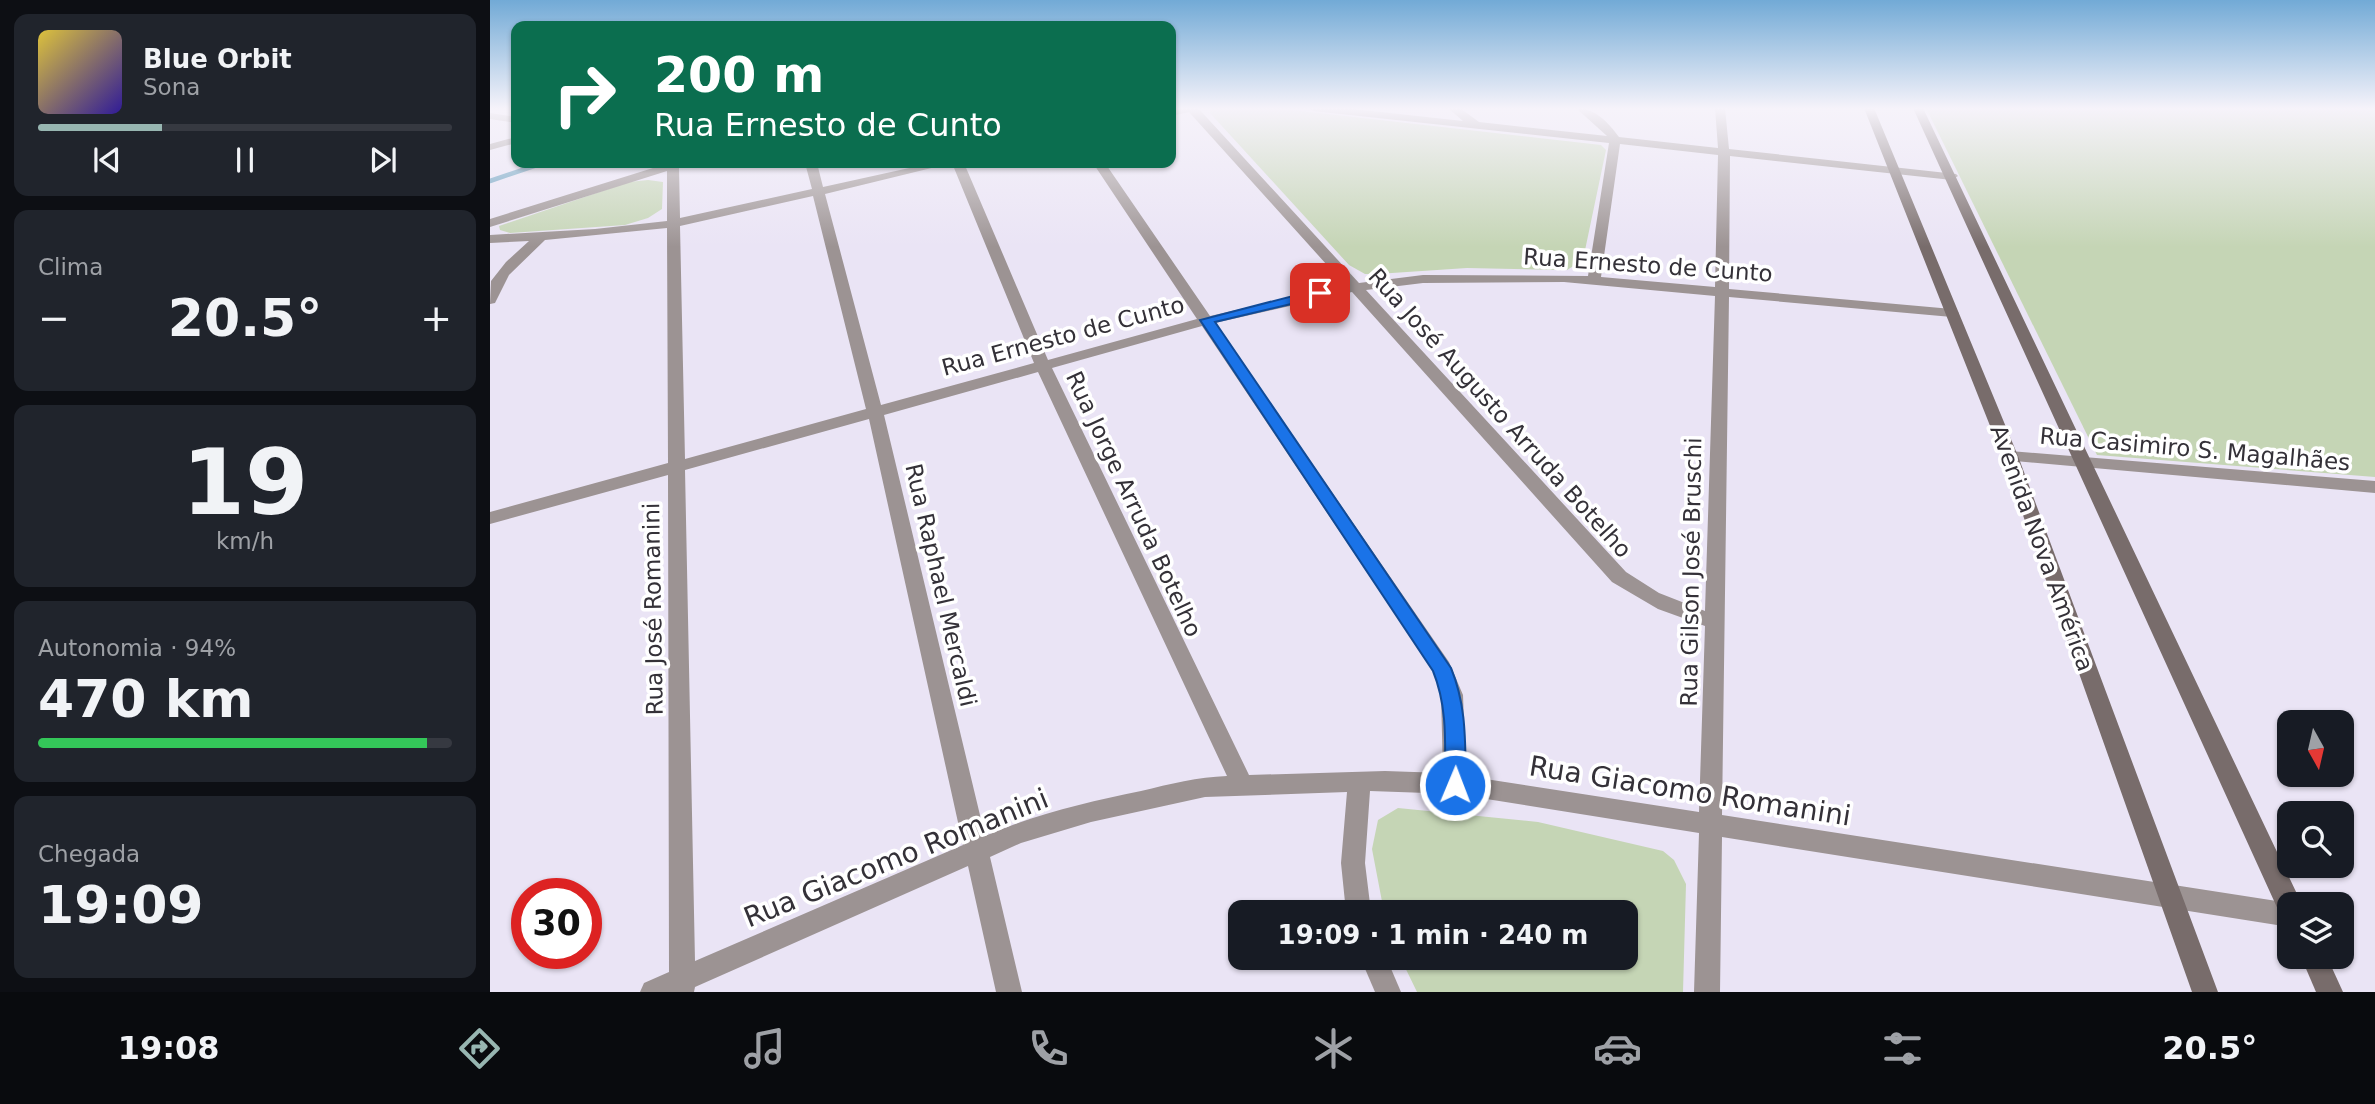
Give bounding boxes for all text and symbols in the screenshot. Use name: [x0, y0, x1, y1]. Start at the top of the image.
text: Blue Orbit: [143, 44, 292, 74]
text: 200 m: [654, 47, 824, 104]
icon: right: [539, 49, 630, 140]
text: Sona: [143, 74, 200, 100]
text: Rua Ernesto de Cunto: [654, 106, 1002, 144]
icon: previous: [88, 141, 126, 179]
icon: pause: [226, 141, 264, 179]
icon: next: [364, 141, 402, 179]
street label: Rua Ernesto de Cunto: [1522, 243, 1774, 287]
text: Clima: [38, 254, 103, 280]
pin: [1290, 263, 1350, 323]
street label: Rua José Augusto Arruda Botelho: [1363, 263, 1637, 563]
icon: arrive: [1301, 274, 1339, 312]
text: 20.5°: [168, 288, 322, 348]
street label: Rua Ernesto de Cunto: [939, 291, 1187, 381]
text: −: [38, 296, 70, 340]
text: +: [420, 296, 452, 340]
street label: Rua Jorge Arruda Botelho: [1061, 367, 1207, 641]
street label: Avenida Nova América: [1985, 421, 2099, 675]
street label: Rua Casimiro S. Magalhães: [2039, 422, 2351, 476]
text: 19: [182, 430, 308, 535]
street label: Rua Gilson José Bruschi: [1676, 437, 1706, 707]
street label: Rua Raphael Mercaldi: [900, 461, 982, 709]
street label: Rua José Romanini: [638, 502, 668, 716]
text: km/h: [216, 528, 274, 554]
text: Autonomia · 94%: [38, 635, 236, 661]
text: 470 km: [38, 669, 253, 729]
north arrow: [2277, 710, 2354, 788]
map controls: [2277, 710, 2354, 969]
position arrow: [1418, 748, 1492, 822]
street label: Rua Giacomo Romanini: [1527, 749, 1853, 833]
street label: Rua Giacomo Romanini: [739, 782, 1053, 934]
button: search: [2277, 801, 2354, 878]
text: Chegada: [38, 841, 140, 867]
text: 19:09: [38, 875, 204, 935]
speed limit sign: 30: [511, 878, 602, 969]
button: layers: [2277, 892, 2354, 969]
text: 19:09 · 1 min · 240 m: [1278, 920, 1588, 950]
icon: directions: [455, 1024, 504, 1073]
icon: music: [740, 1024, 789, 1073]
icon: phone: [1024, 1024, 1073, 1073]
icon: climate: [1309, 1024, 1358, 1073]
icon: car: [1593, 1024, 1642, 1073]
icon: filters: [1878, 1024, 1927, 1073]
text: 19:08: [118, 1029, 220, 1067]
text: 20.5°: [2162, 1029, 2257, 1067]

